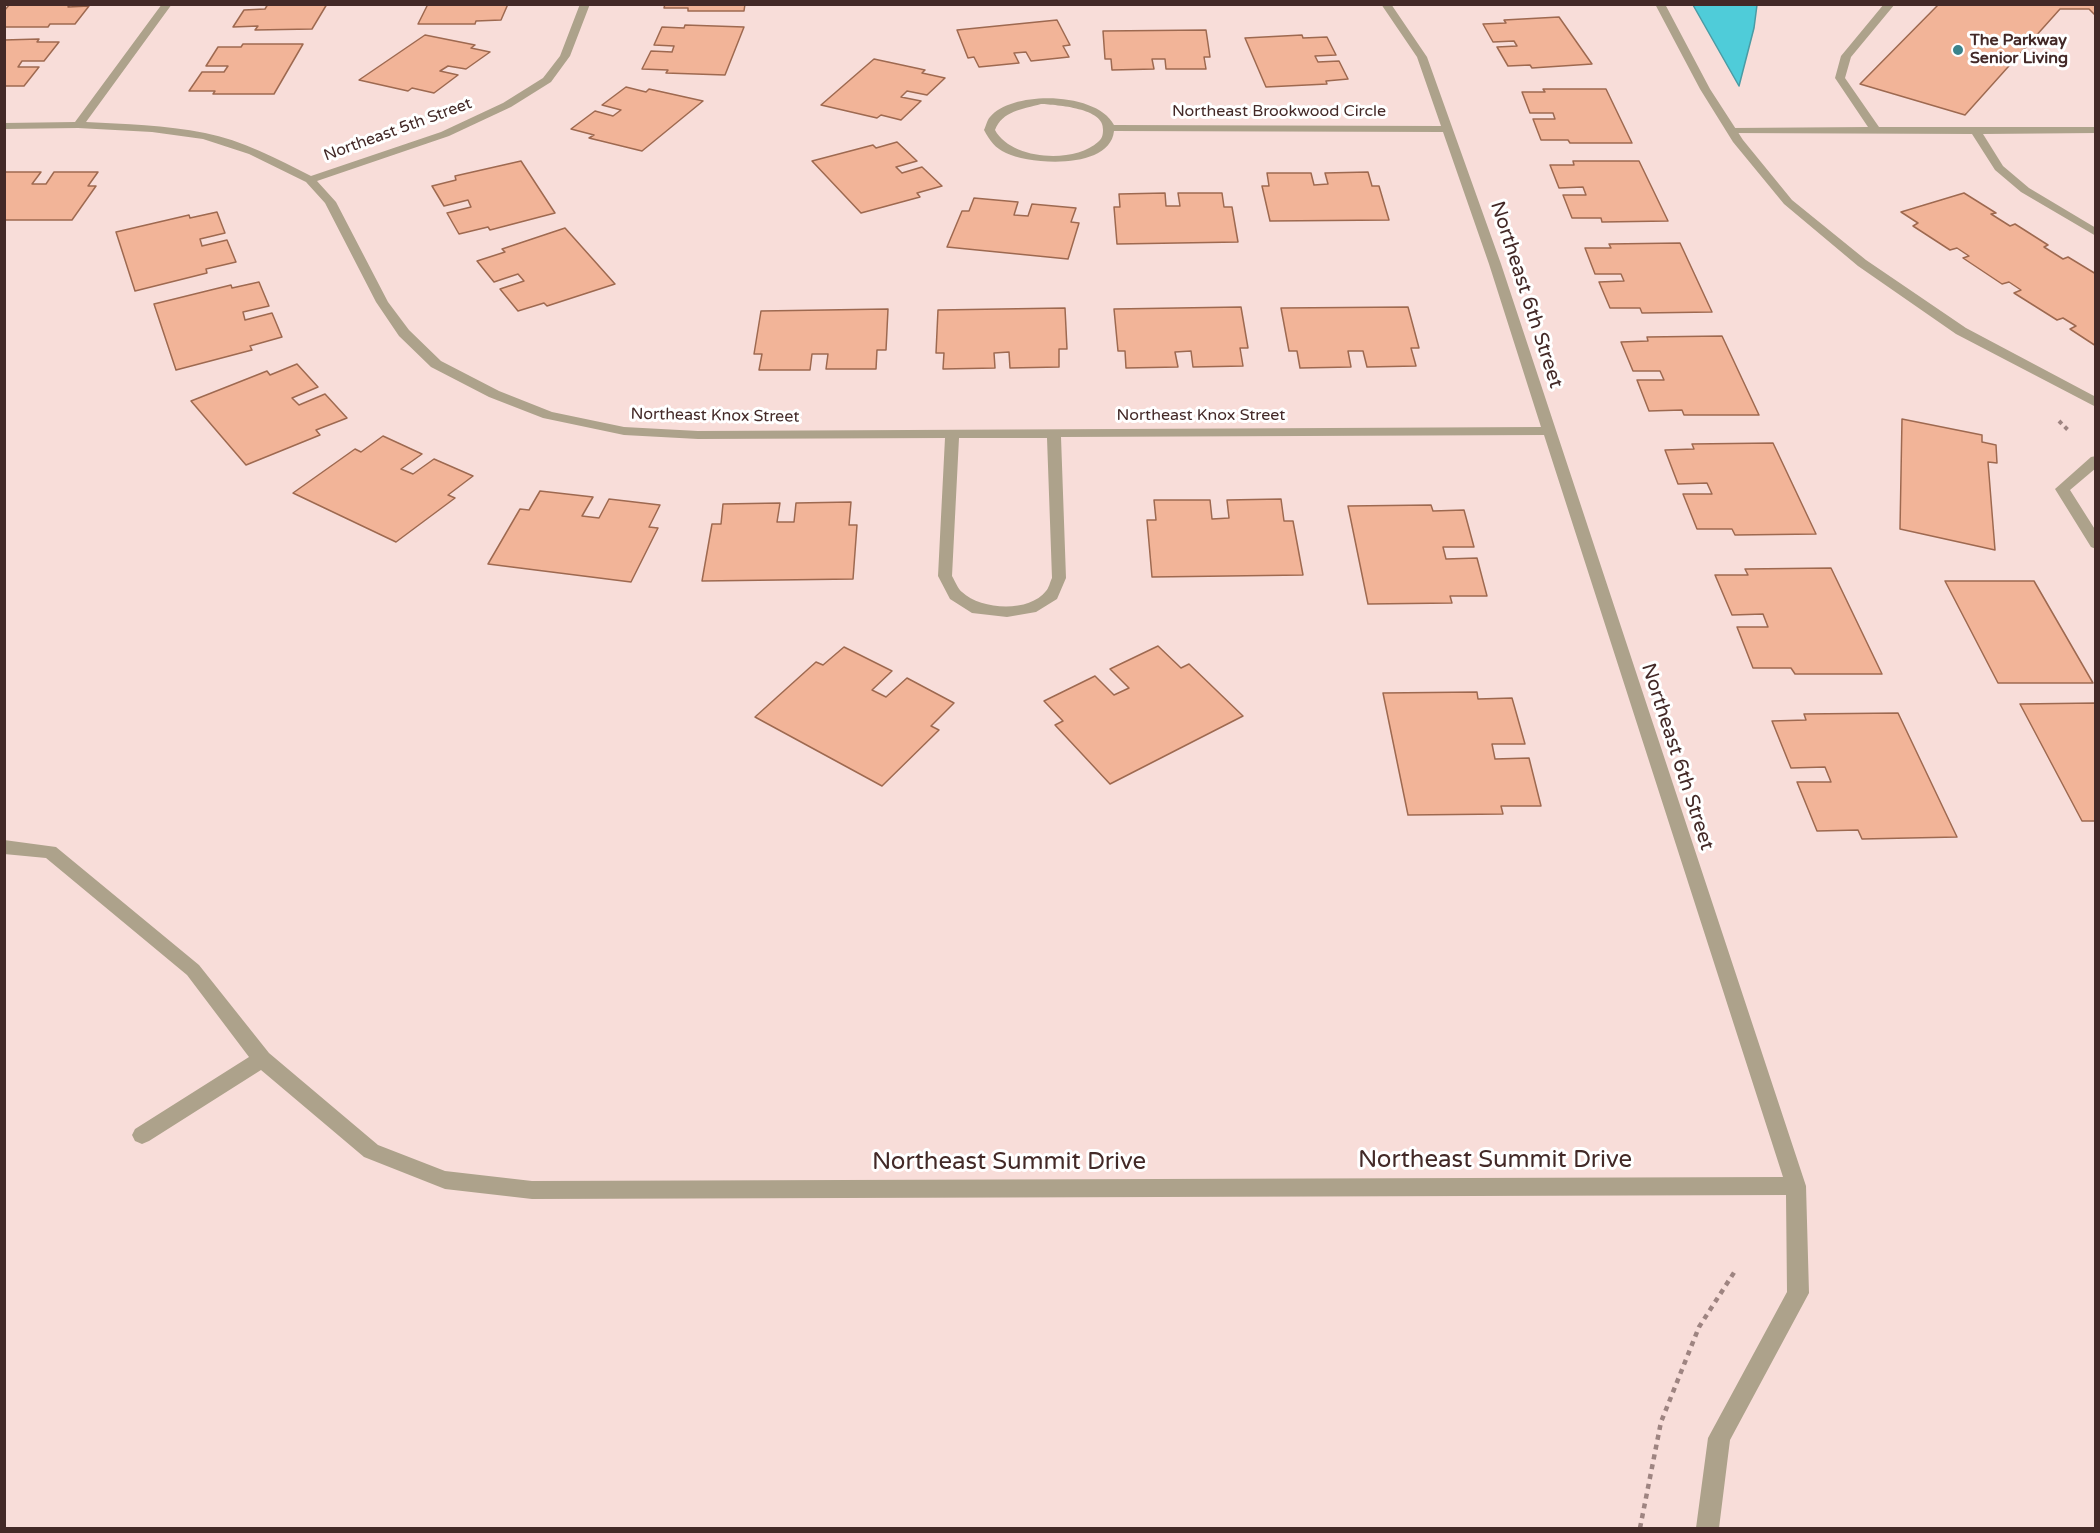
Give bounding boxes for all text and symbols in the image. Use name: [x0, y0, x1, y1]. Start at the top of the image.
place label: The Parkway Senior Living: [1970, 31, 2068, 69]
marker: The Parkway Senior Living: [1951, 43, 1965, 57]
street label: Northeast 5th Street: [321, 94, 475, 166]
street label: Northeast Brookwood Circle: [1172, 102, 1386, 122]
street label: Northeast 6th Street: [1484, 199, 1568, 391]
street label: Northeast Knox Street: [630, 405, 800, 427]
street label: Northeast Knox Street: [1117, 406, 1285, 426]
street label: Northeast 6th Street: [1635, 661, 1719, 853]
street label: Northeast Summit Drive: [1358, 1147, 1632, 1175]
street label: Northeast Summit Drive: [872, 1149, 1146, 1177]

